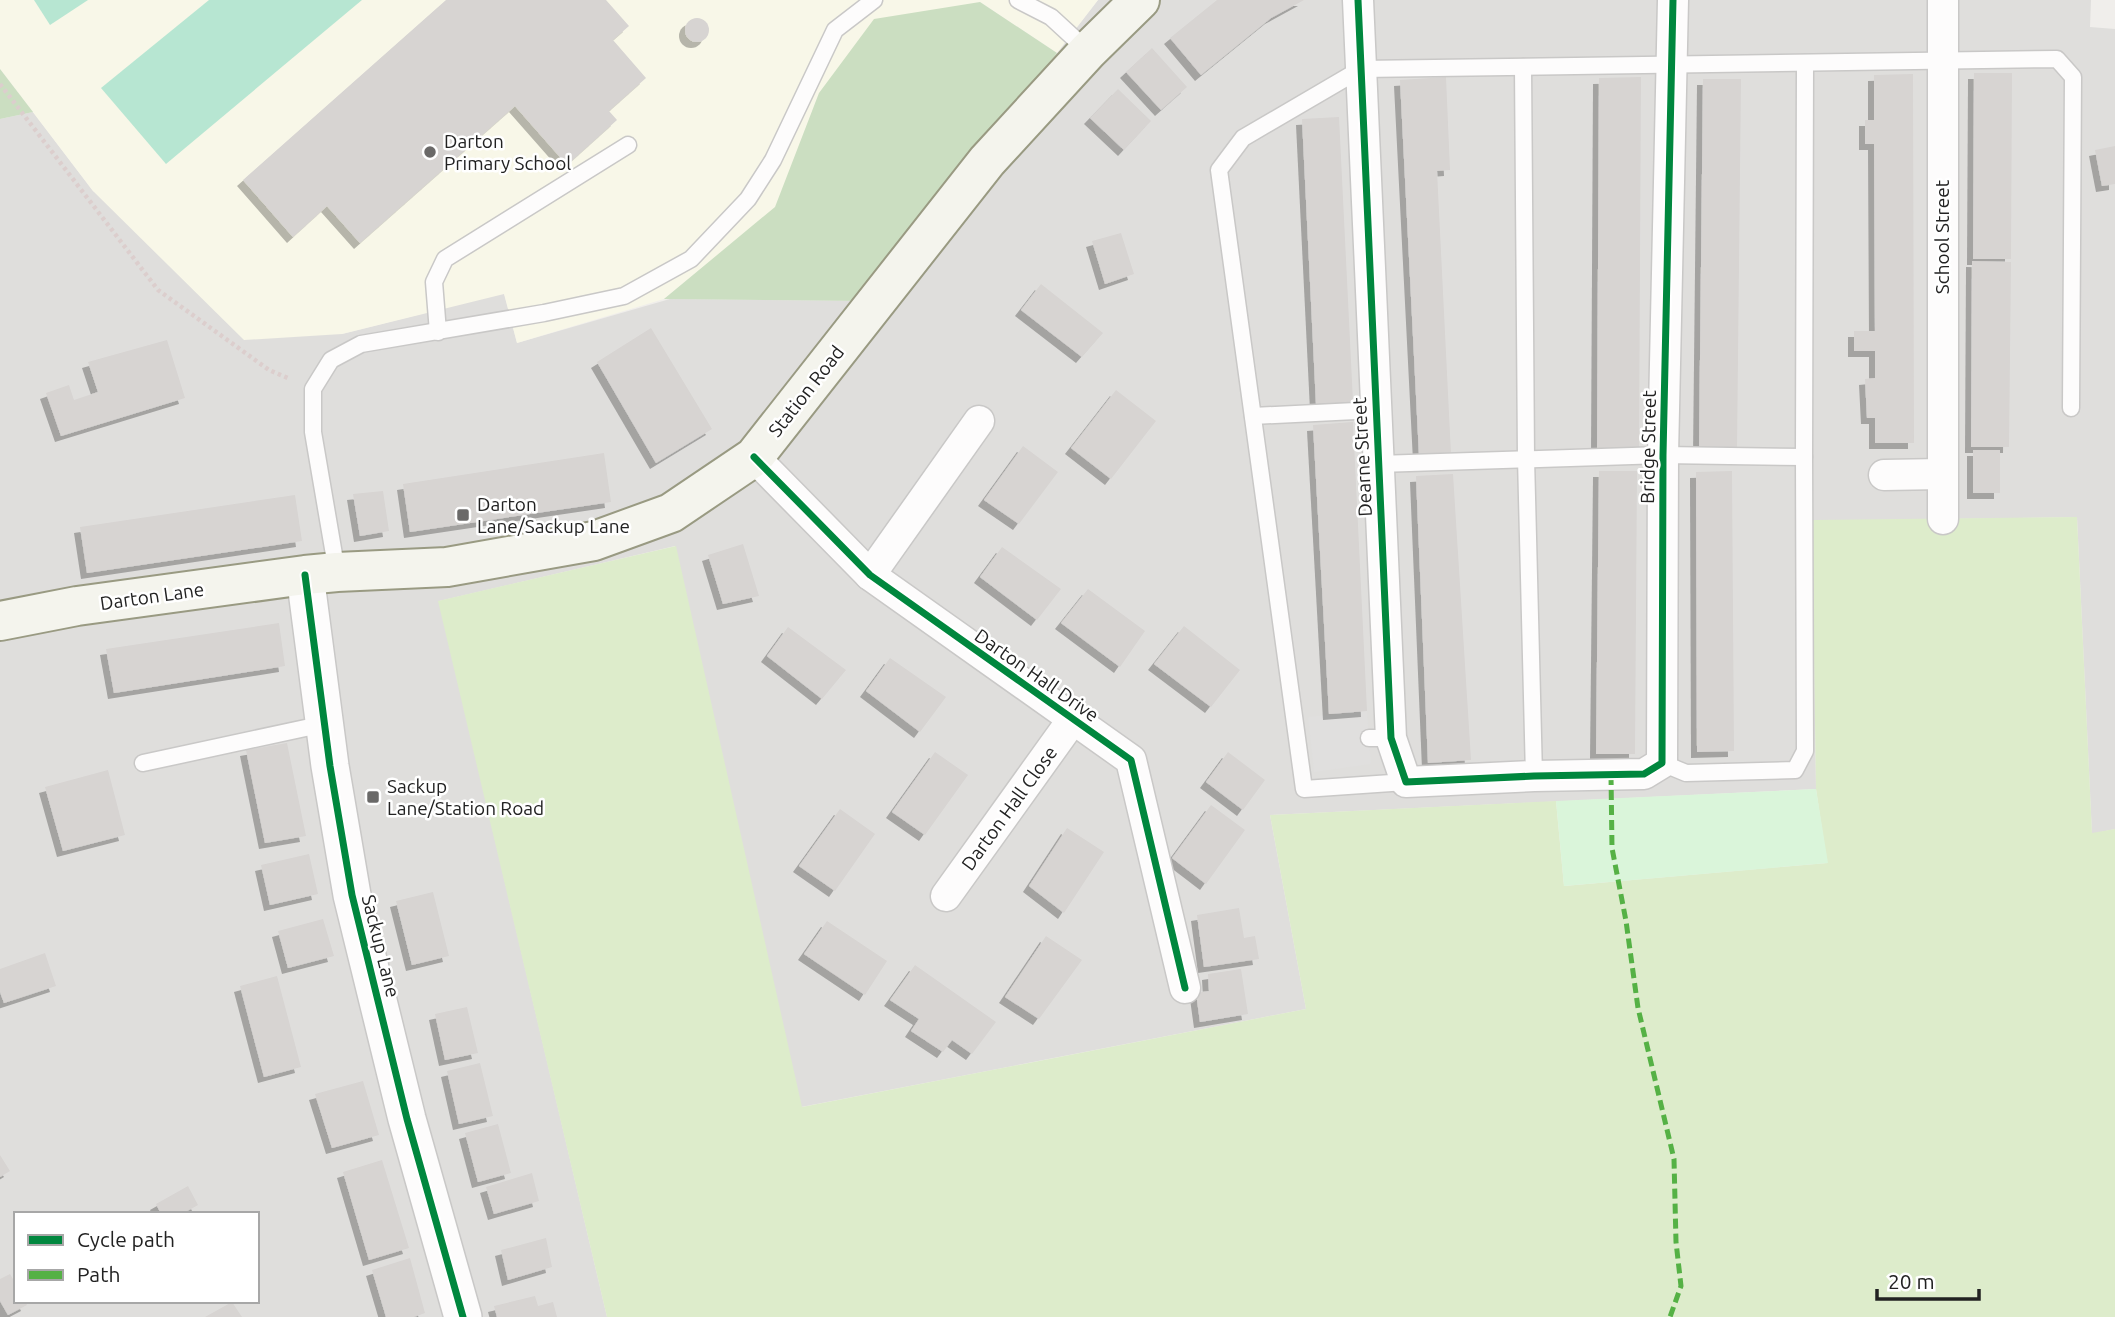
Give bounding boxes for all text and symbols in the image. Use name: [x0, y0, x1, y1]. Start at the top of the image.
place label: Darton Primary School: [444, 130, 571, 174]
marker: Darton Primary School: [422, 144, 438, 160]
street label: School Street: [1931, 179, 1953, 294]
street label: Station Road: [764, 341, 848, 441]
street label: Bridge Street: [1636, 389, 1660, 504]
street label: Dearne Street: [1348, 396, 1376, 517]
place label: Darton Lane/Sackup Lane: [477, 493, 630, 537]
marker: Darton Lane/Sackup Lane: [455, 507, 471, 523]
street label: Darton Lane: [99, 578, 205, 614]
street label: Darton Hall Drive: [971, 624, 1103, 726]
street label: Darton Hall Close: [957, 742, 1061, 874]
place label: Sackup Lane/Station Road: [387, 775, 544, 819]
marker: Sackup Lane/Station Road: [365, 789, 381, 805]
street label: Sackup Lane: [358, 892, 404, 1000]
legend: [14, 1212, 259, 1303]
text: Cycle path: [77, 1227, 175, 1251]
scale bar: [1877, 1258, 1979, 1302]
text: Path: [77, 1262, 120, 1286]
text: 20 m: [1888, 1269, 1935, 1293]

